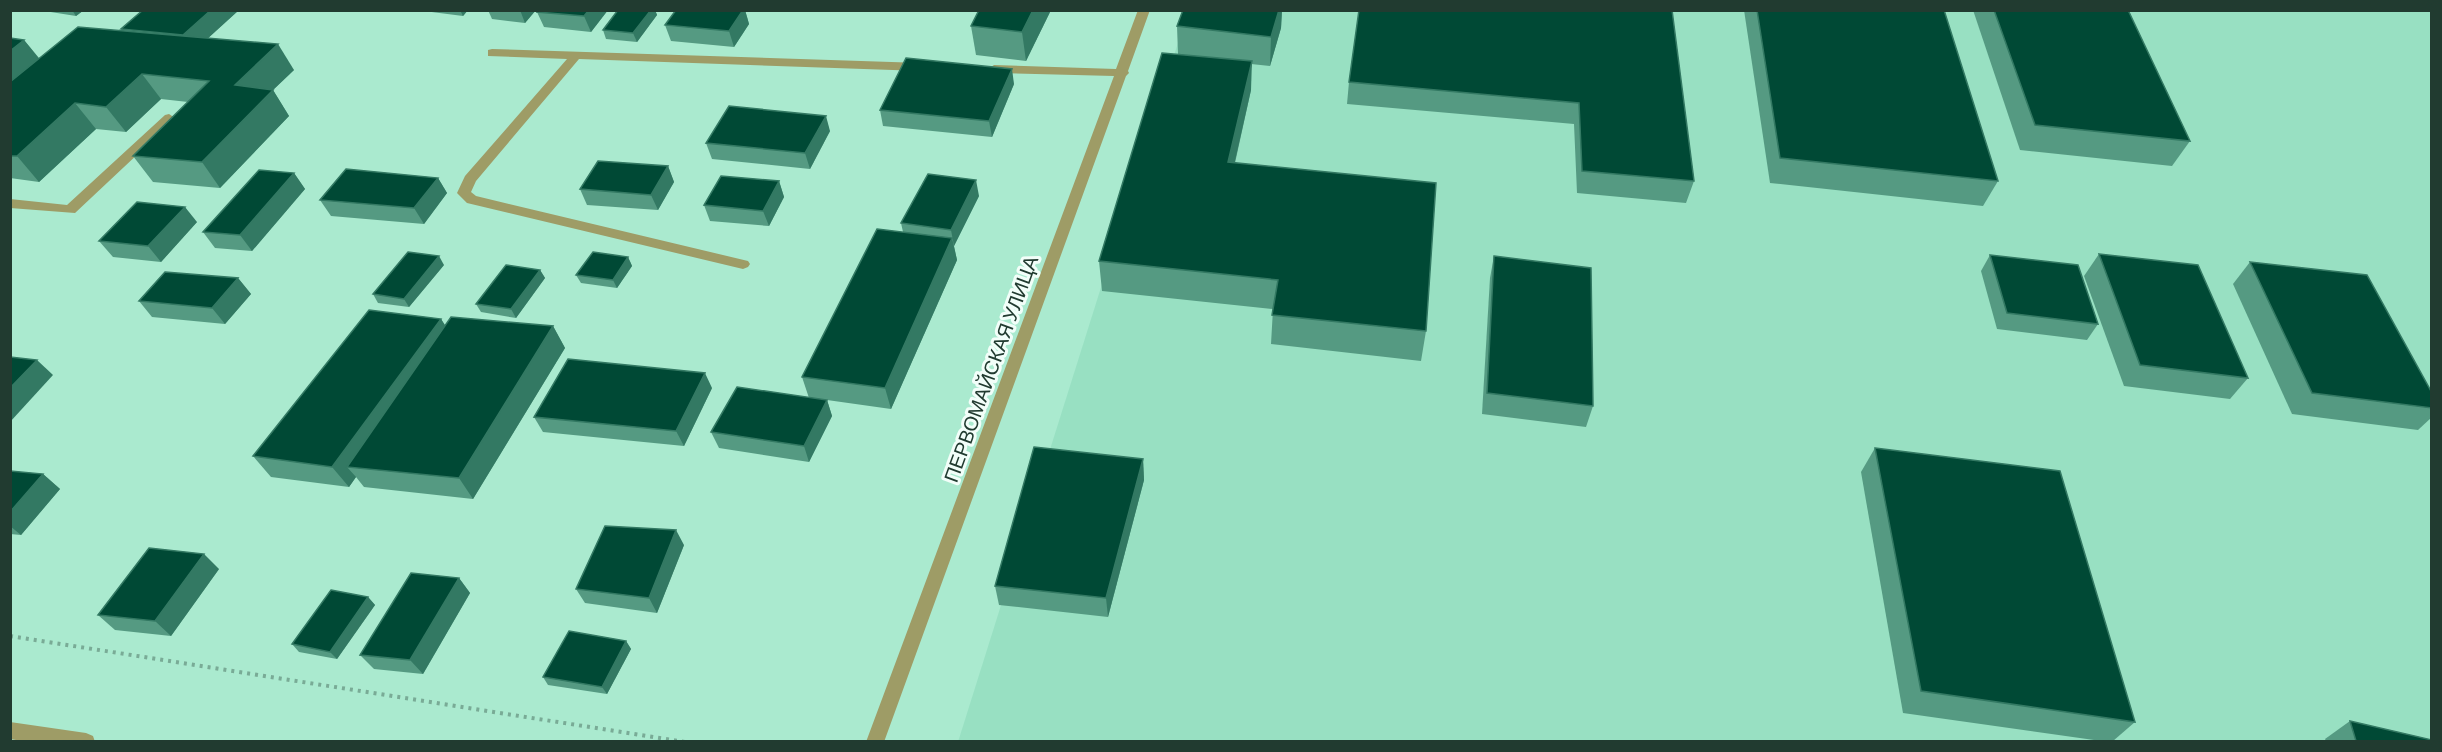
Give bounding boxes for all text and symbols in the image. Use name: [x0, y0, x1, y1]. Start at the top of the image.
street label: ПЕРВОМАЙСКАЯ УЛИЦА: [938, 252, 1042, 485]

